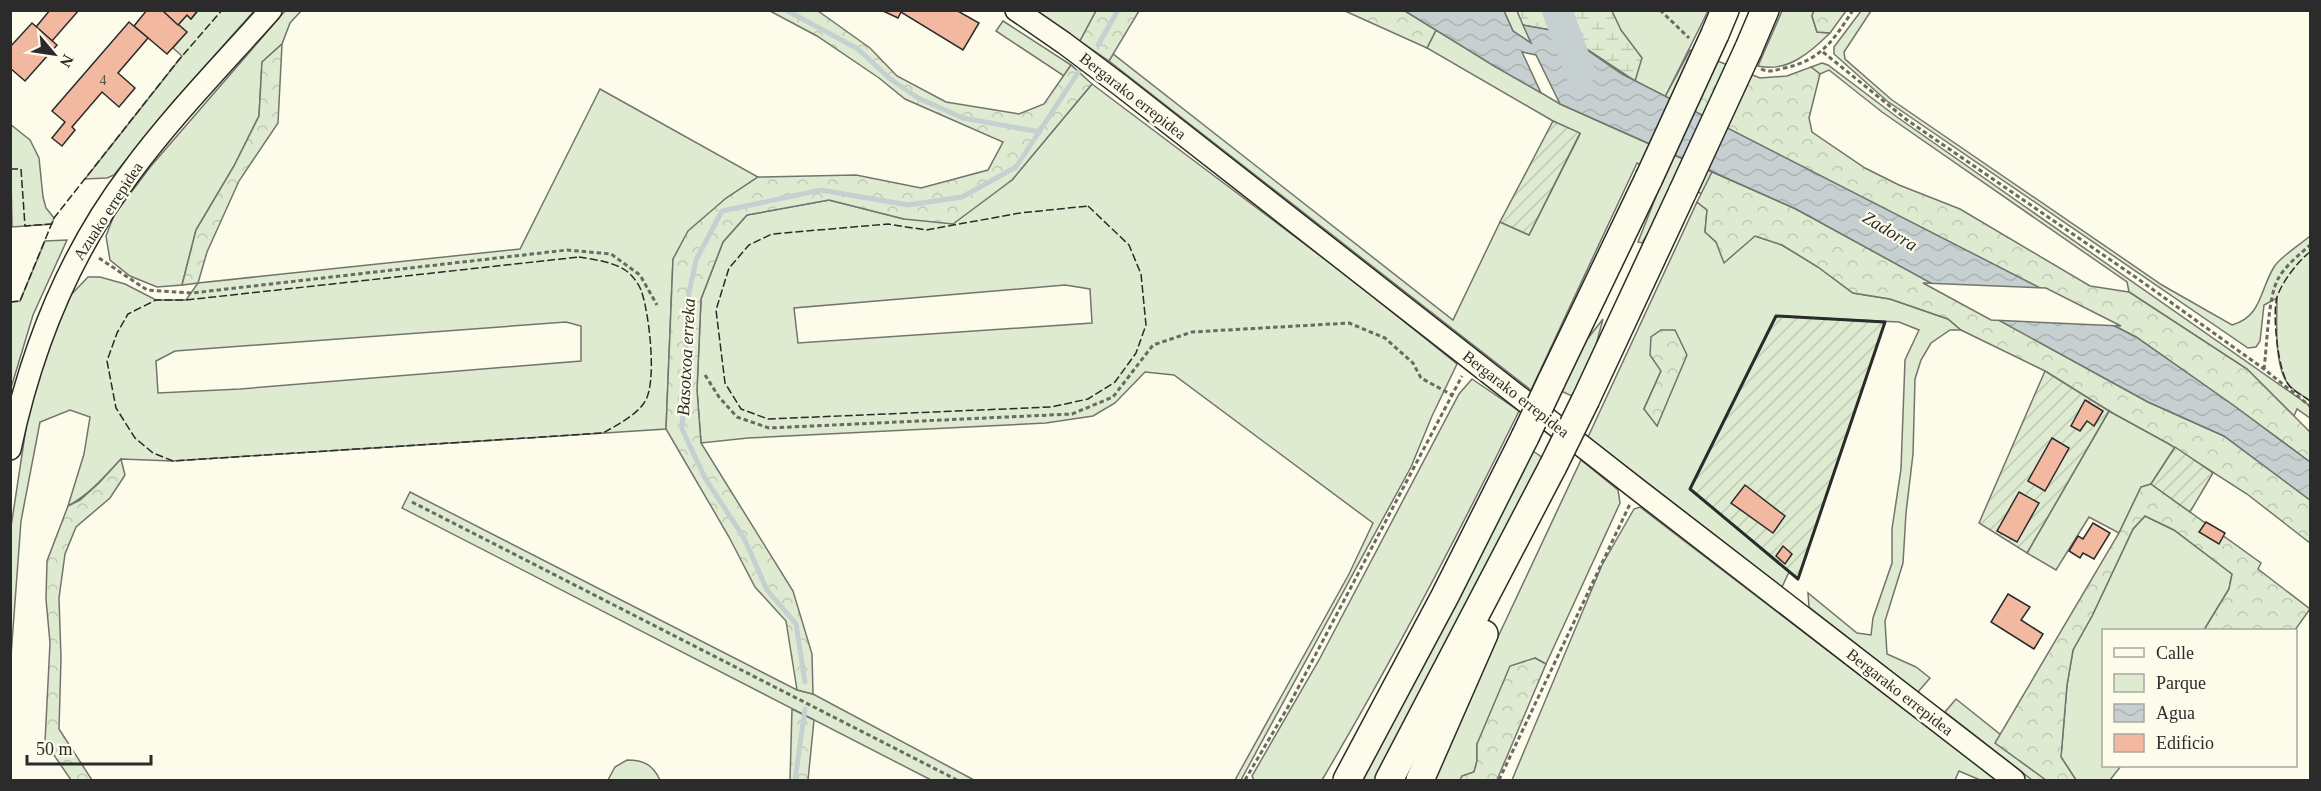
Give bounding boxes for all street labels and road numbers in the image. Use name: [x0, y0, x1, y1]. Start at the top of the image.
street label: Bergarako errepidea: [1076, 49, 1189, 143]
street label: Azuako errepidea: [70, 159, 147, 264]
street label: Bergarako errepidea: [1459, 347, 1572, 441]
street label: Bergarako errepidea: [1843, 645, 1956, 739]

